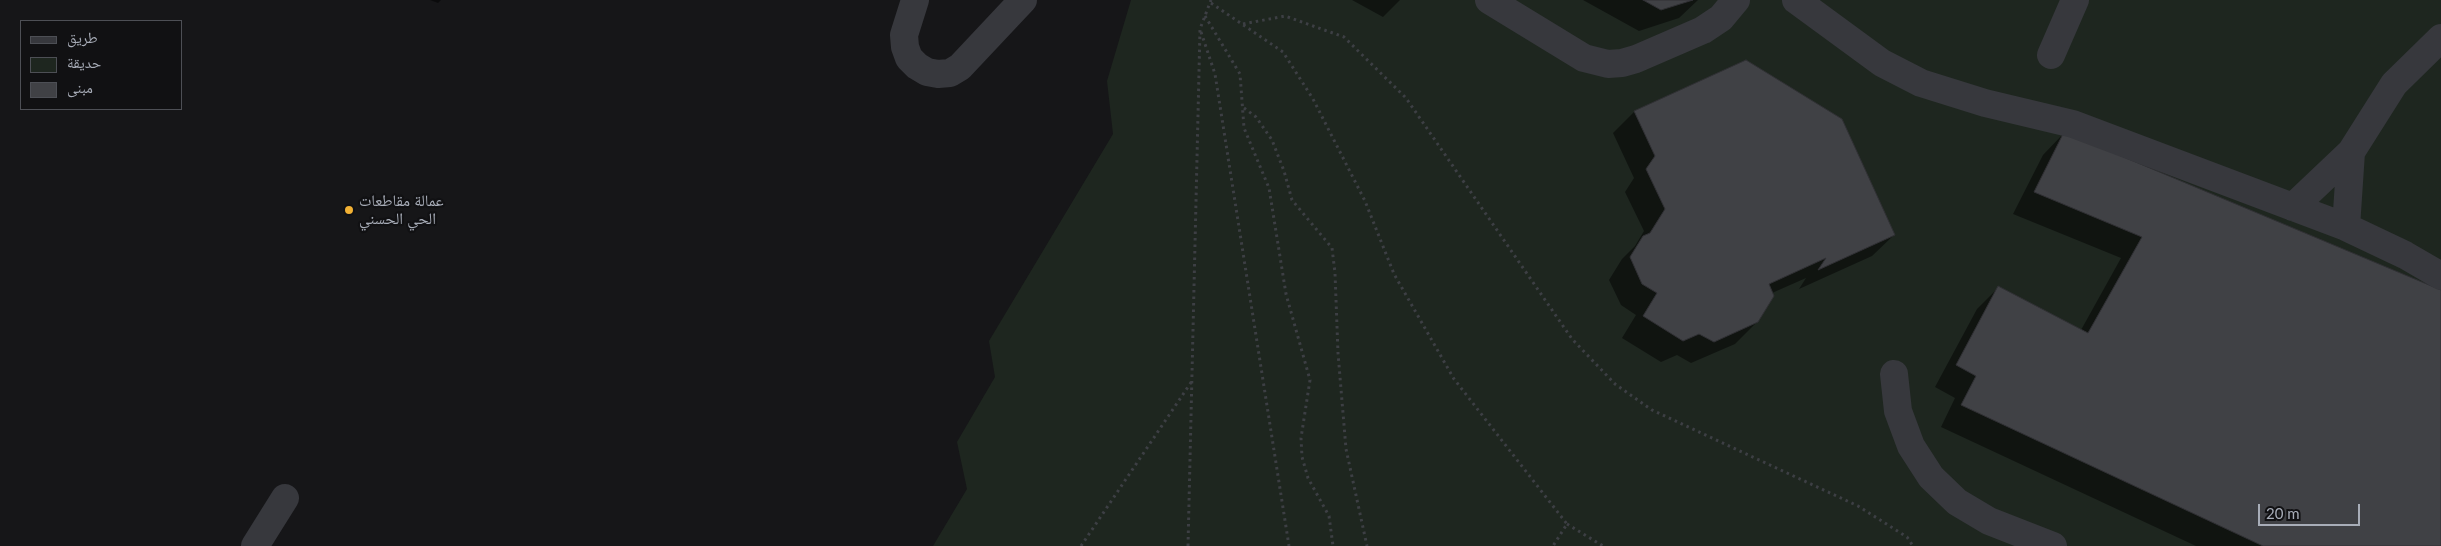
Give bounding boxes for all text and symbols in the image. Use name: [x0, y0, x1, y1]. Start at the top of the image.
legend: [20, 20, 182, 110]
text: طريق: [67, 28, 98, 46]
text: حديقة: [67, 53, 101, 71]
text: مبنى: [67, 78, 93, 96]
place label: عمالة مقاطعات الحي الحسني: [359, 191, 444, 229]
marker: عمالة مقاطعات الحي الحسني: [343, 204, 355, 216]
scale bar: [2261, 494, 2364, 526]
text: 20 m: [2266, 504, 2300, 522]

